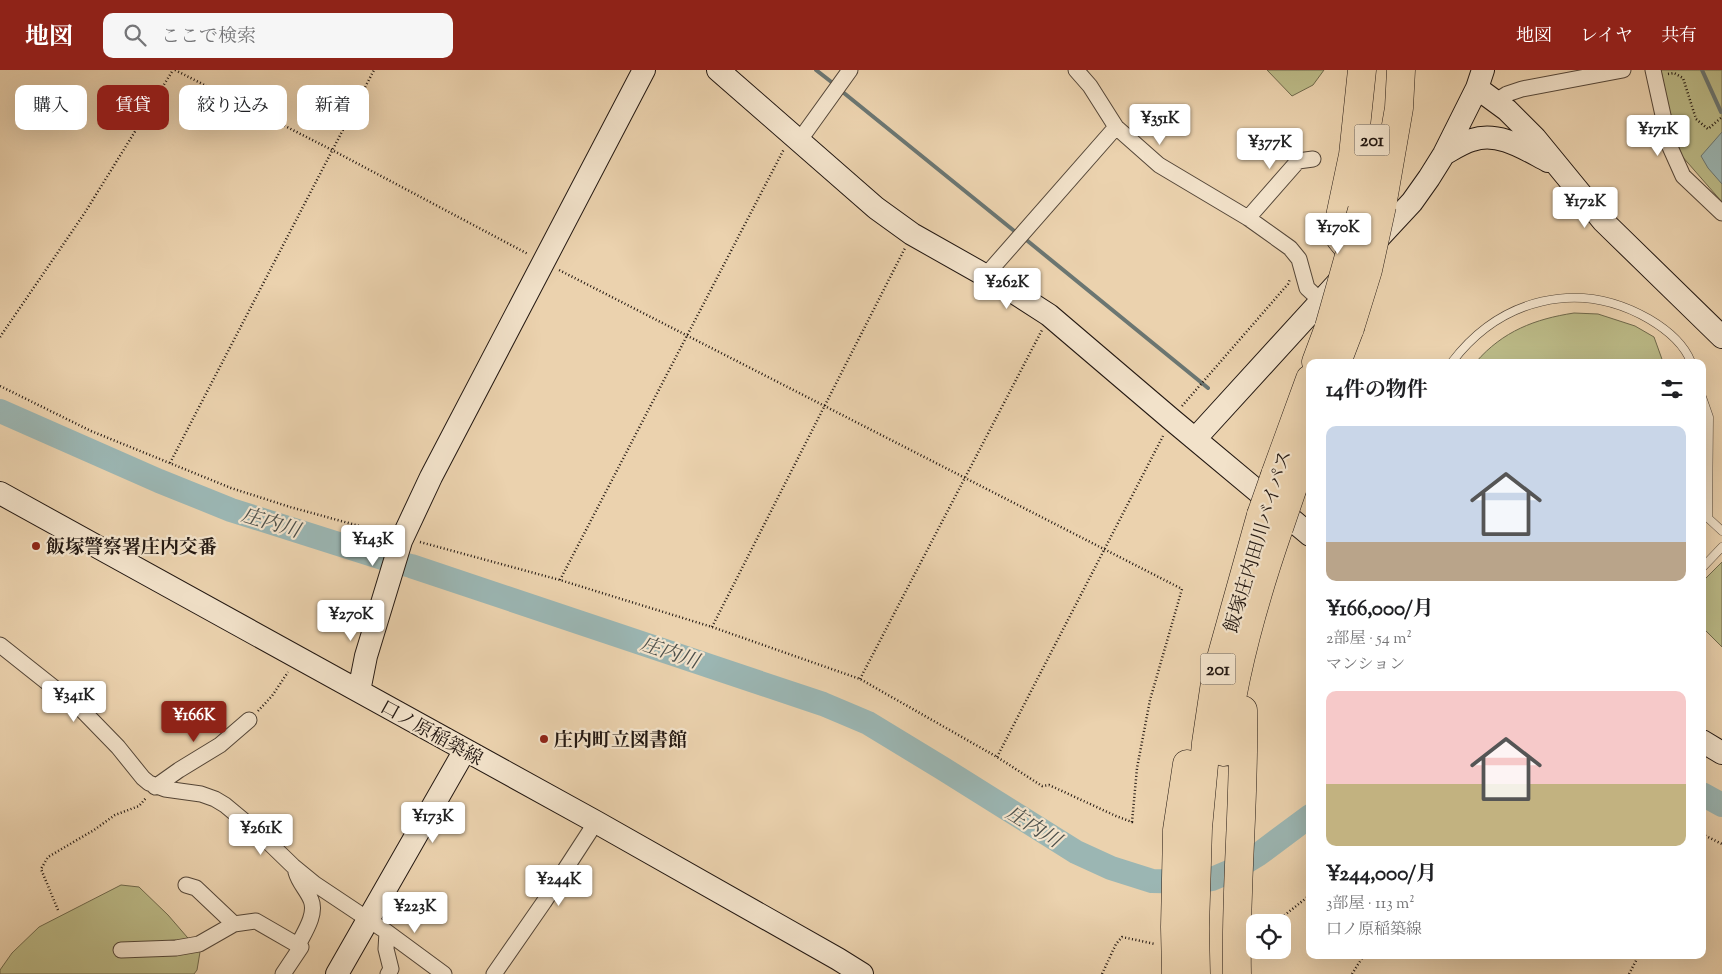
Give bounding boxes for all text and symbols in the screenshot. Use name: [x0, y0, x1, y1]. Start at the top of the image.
search box: [103, 13, 453, 58]
text: 地図: [25, 21, 73, 55]
icon: search: [121, 21, 149, 49]
text: ここで検索: [161, 24, 256, 51]
text: 地図: [1516, 24, 1552, 50]
text: レイヤ: [1580, 24, 1633, 50]
text: 共有: [1661, 24, 1697, 50]
chip: 購入: [15, 85, 87, 130]
chip: 賃貸: [97, 85, 169, 130]
chip: 絞り込み: [179, 85, 287, 130]
chip: 新着: [297, 85, 369, 130]
pin: ¥351K: [1125, 104, 1195, 146]
text: ¥351K: [1140, 108, 1180, 131]
pin: ¥171K: [1623, 114, 1693, 157]
text: ¥171K: [1638, 119, 1678, 142]
road number: 201: [1354, 124, 1390, 156]
pin: ¥377K: [1235, 128, 1305, 170]
text: ¥377K: [1248, 132, 1292, 155]
pin: ¥172K: [1550, 186, 1620, 229]
text: ¥172K: [1564, 191, 1606, 214]
pin: ¥170K: [1303, 212, 1373, 255]
text: ¥170K: [1316, 217, 1360, 240]
pin: ¥262K: [972, 268, 1042, 310]
text: ¥262K: [985, 272, 1029, 295]
icon: filters: [1658, 375, 1686, 403]
text: 14件の物件: [1326, 376, 1428, 406]
street label: 飯塚庄内田川バイパス: [1219, 447, 1300, 636]
icon: home: [1461, 459, 1551, 549]
water label: 庄内川: [237, 502, 305, 548]
pin: ¥143K: [338, 524, 408, 567]
text: ¥143K: [352, 529, 394, 552]
place label: 飯塚警察署庄内交番: [46, 535, 217, 562]
marker: 飯塚警察署庄内交番: [30, 540, 42, 552]
text: ¥166,000/月: [1326, 595, 1434, 625]
pin: ¥270K: [316, 600, 386, 642]
text: ¥270K: [328, 604, 374, 627]
text: 2部屋 · 54 m²: [1326, 628, 1412, 651]
water label: 庄内川: [636, 631, 704, 678]
road number: 201: [1200, 654, 1236, 684]
text: マンション: [1326, 654, 1405, 677]
pin: ¥341K: [39, 680, 109, 723]
text: ¥341K: [53, 685, 95, 708]
street label: 口ノ原稲築線: [374, 695, 487, 774]
pin: ¥166K: [159, 700, 229, 743]
text: ¥166K: [172, 705, 216, 728]
icon: home: [1461, 724, 1551, 814]
place label: 庄内町立図書館: [554, 728, 687, 755]
marker: 庄内町立図書館: [538, 733, 550, 745]
water label: 庄内川: [1000, 800, 1067, 857]
pin: ¥173K: [398, 802, 468, 844]
text: ¥173K: [412, 806, 454, 829]
pin: ¥261K: [226, 814, 296, 856]
text: ¥261K: [240, 818, 282, 841]
text: ¥244,000/月: [1326, 860, 1437, 890]
pin: ¥244K: [524, 864, 594, 907]
text: ¥244K: [536, 869, 582, 892]
pin: ¥223K: [380, 892, 450, 934]
text: 3部屋 · 113 m²: [1326, 893, 1415, 916]
text: ¥223K: [393, 896, 437, 919]
map controls: [1246, 914, 1291, 959]
button: locate: [1246, 914, 1291, 959]
text: 口ノ原稲築線: [1326, 919, 1422, 942]

